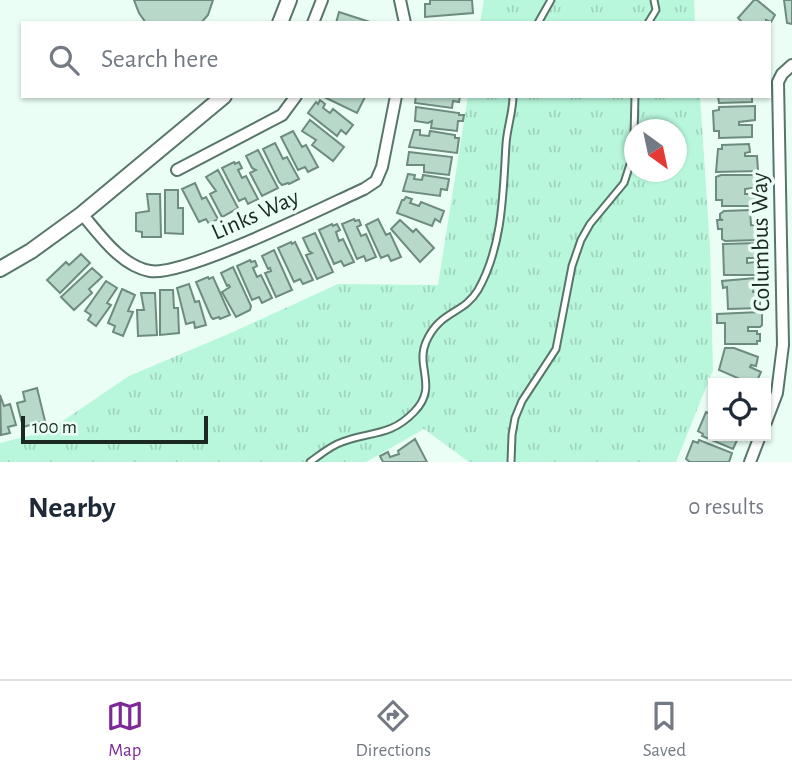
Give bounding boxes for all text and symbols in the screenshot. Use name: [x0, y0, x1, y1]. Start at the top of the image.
search box: [21, 21, 771, 98]
icon: search: [45, 41, 83, 79]
text: Search here: [101, 46, 219, 72]
north arrow: [624, 119, 687, 182]
street label: Columbus Way: [748, 172, 774, 312]
street label: Links Way: [208, 185, 303, 245]
map controls: [708, 378, 771, 441]
button: locate: [708, 378, 771, 441]
scale bar: [21, 413, 208, 445]
text: 100 m: [32, 418, 77, 437]
text: Nearby: [28, 493, 116, 523]
text: 0 results: [688, 496, 764, 519]
tab: Map: [106, 697, 144, 762]
tab: Directions: [355, 697, 431, 762]
tab: Saved: [643, 697, 686, 762]

